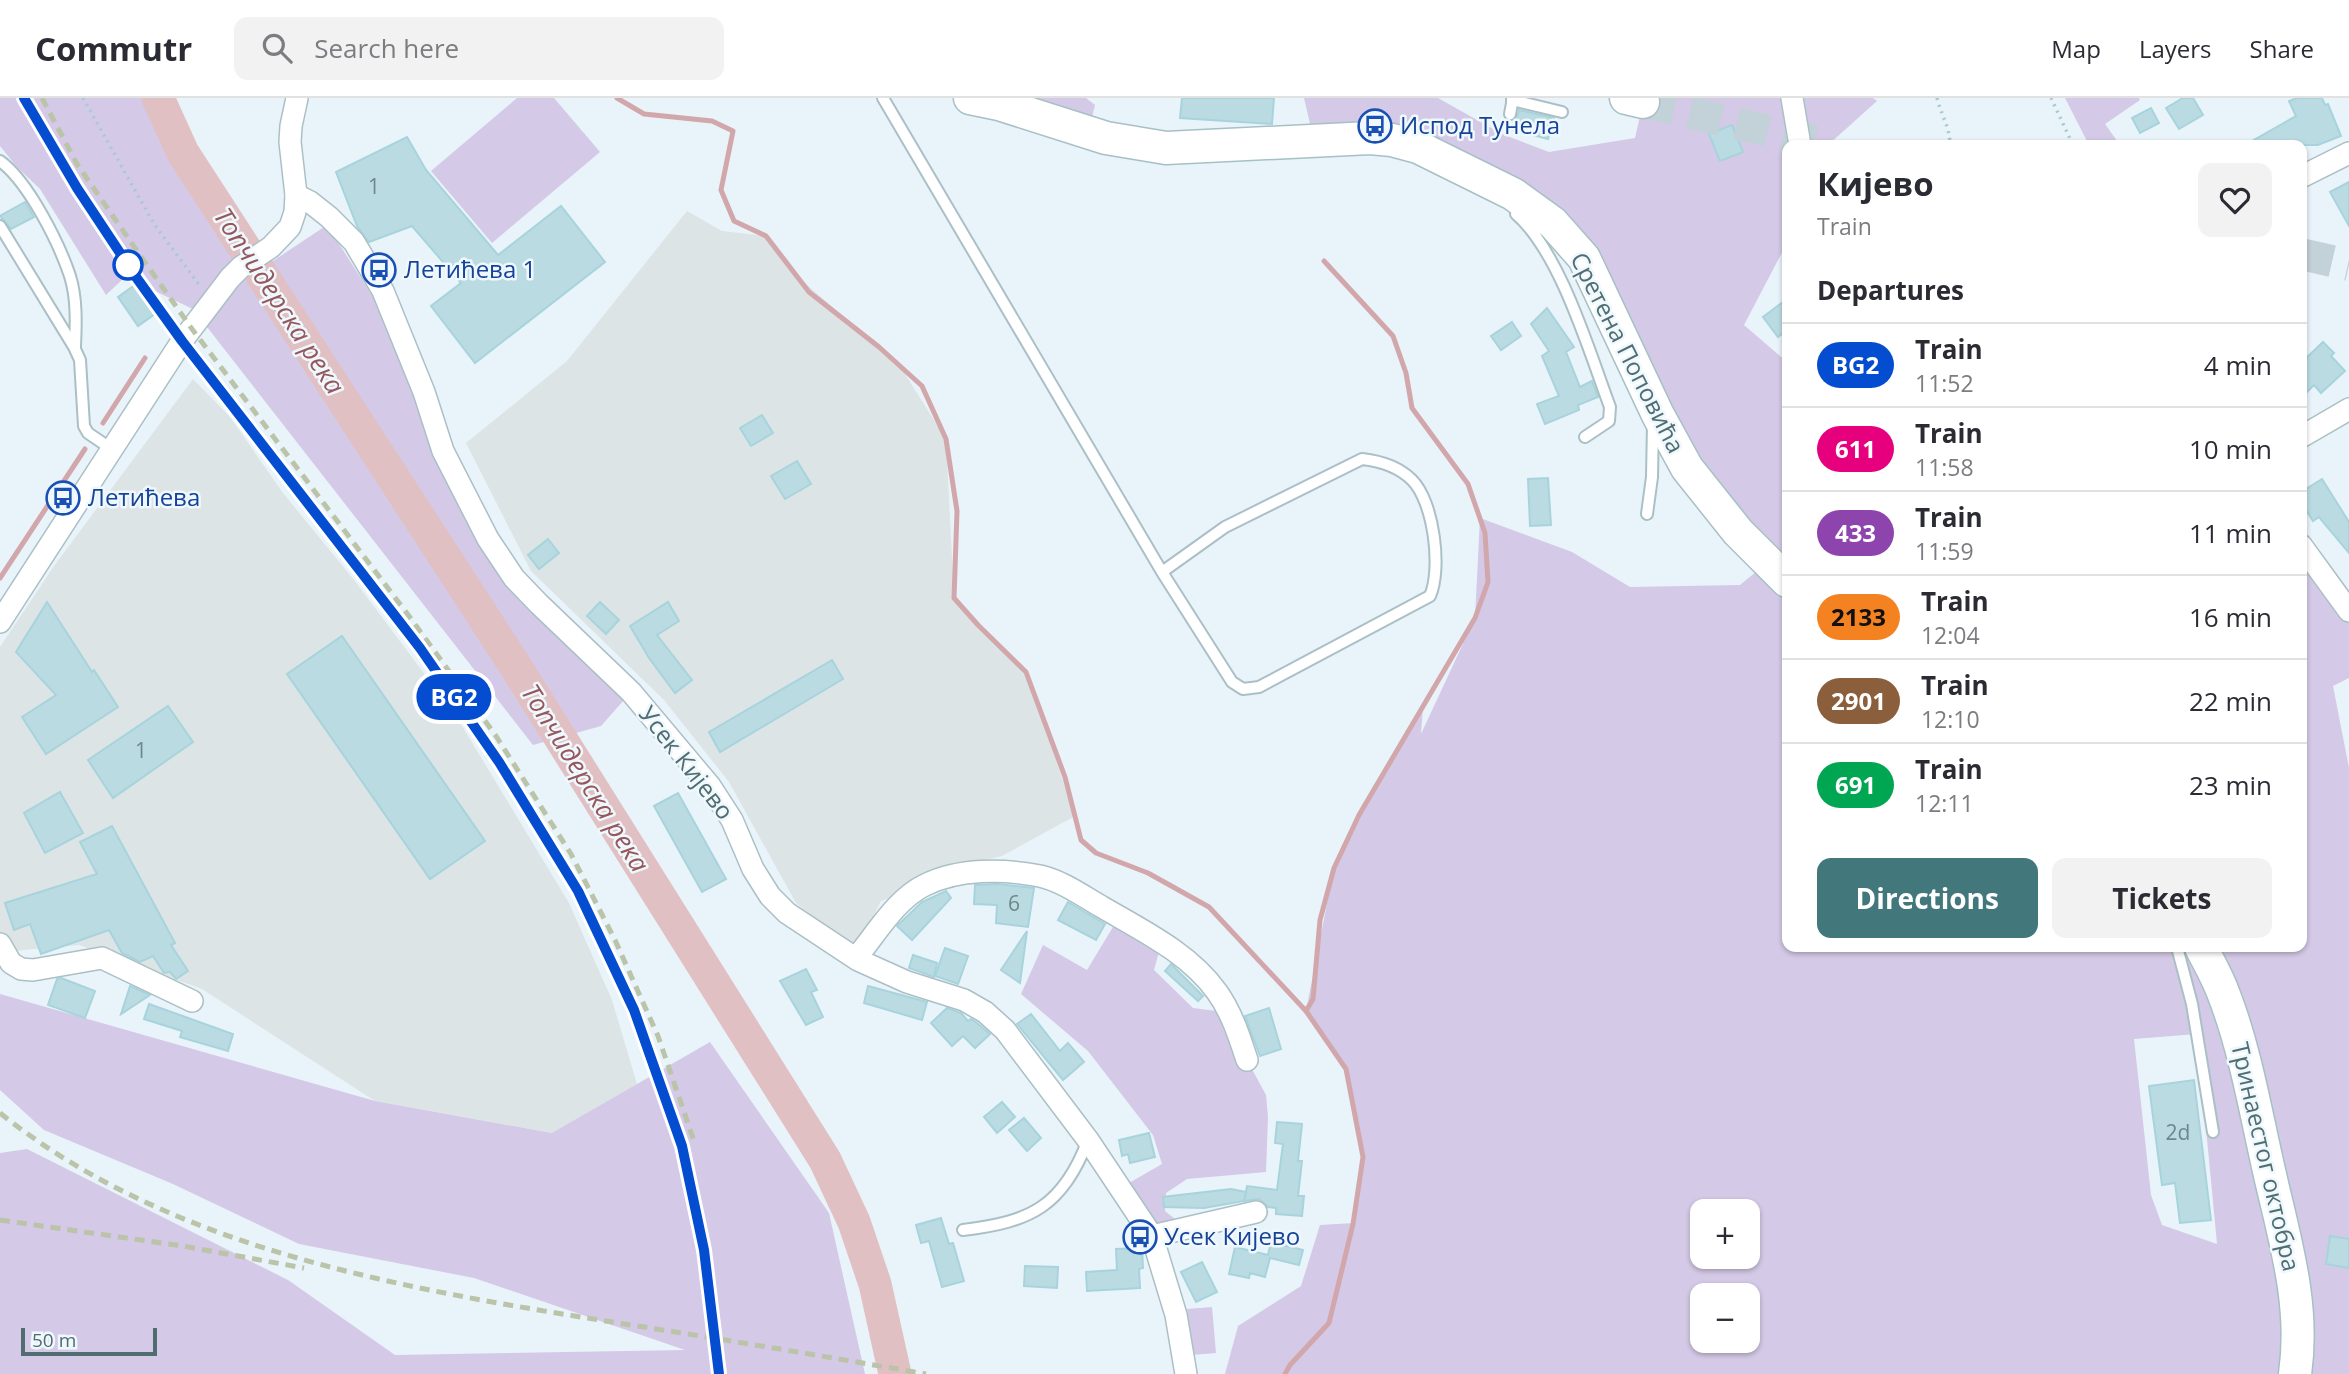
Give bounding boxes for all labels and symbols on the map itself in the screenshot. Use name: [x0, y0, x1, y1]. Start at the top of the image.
bus stop icon: Испод Тунела: [1356, 107, 1394, 145]
place label: Испод Тунела: [1400, 108, 1560, 141]
house number: 1: [368, 172, 380, 200]
water label: Топчидерска река: [206, 200, 354, 401]
street label: Сретена Поповића: [1563, 246, 1693, 458]
unlabelled marker: [113, 250, 143, 280]
bus stop icon: Летићева 1: [360, 251, 398, 289]
place label: Летићева 1: [404, 252, 536, 285]
bus stop icon: Летићева: [44, 479, 82, 517]
place label: Летићева: [88, 480, 200, 513]
line badge: BG2: [414, 674, 494, 720]
water label: Топчидерска река: [513, 677, 658, 879]
street label: Усек Кијево: [632, 698, 742, 826]
house number: 1: [135, 736, 147, 764]
house number: 6: [1008, 889, 1020, 917]
street label: Тринаестог октобра: [2224, 1039, 2309, 1274]
house number: 2d: [2166, 1118, 2190, 1146]
bus stop icon: Усек Кијево: [1121, 1218, 1159, 1256]
place label: Усек Кијево: [1164, 1219, 1300, 1252]
scale bar: [21, 1325, 158, 1357]

